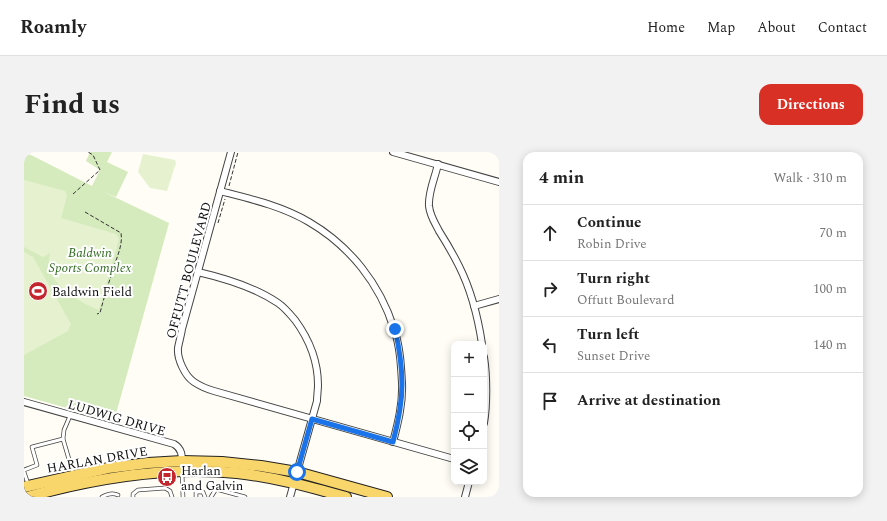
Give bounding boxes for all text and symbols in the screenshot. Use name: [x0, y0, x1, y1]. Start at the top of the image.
text: Roamly: [20, 13, 86, 42]
text: Home: [647, 17, 685, 38]
text: Map: [707, 17, 735, 38]
text: About: [757, 17, 796, 38]
text: Contact: [818, 17, 867, 38]
text: Find us: [24, 83, 120, 126]
button: Directions: [759, 84, 863, 125]
text: 4 min: [539, 165, 584, 191]
text: Walk · 310 m: [773, 168, 847, 188]
street label: OFFUTT BOULEVARD: [161, 200, 217, 341]
text: Continue: [577, 211, 642, 234]
icon: ahead: [539, 222, 561, 244]
text: 70 m: [820, 223, 847, 243]
text: Robin Drive: [577, 234, 647, 254]
park label: Baldwin Sports Complex: [49, 243, 131, 278]
text: Turn right: [577, 267, 650, 290]
icon: right: [539, 278, 561, 300]
text: 100 m: [813, 279, 847, 299]
sports icon: Baldwin Field: [27, 280, 49, 302]
place label: Baldwin Field: [52, 282, 132, 302]
text: Offutt Boulevard: [577, 290, 674, 310]
route end: [386, 320, 404, 338]
text: Turn left: [577, 323, 639, 346]
icon: left: [539, 334, 561, 356]
text: 140 m: [813, 335, 847, 355]
map controls: [451, 341, 487, 485]
button: +: [451, 341, 487, 377]
text: Sunset Drive: [577, 346, 650, 366]
button: −: [451, 377, 487, 413]
text: Arrive at destination: [577, 389, 721, 412]
icon: arrive: [539, 390, 561, 412]
street label: LUDWIG DRIVE: [65, 394, 168, 442]
button: locate: [451, 413, 487, 449]
street label: HARLAN DRIVE: [45, 441, 149, 479]
button: layers: [451, 449, 487, 485]
place label: Harlan and Galvin: [181, 461, 244, 496]
route start: [288, 463, 306, 481]
bus stop icon: Harlan and Galvin: [156, 466, 178, 488]

